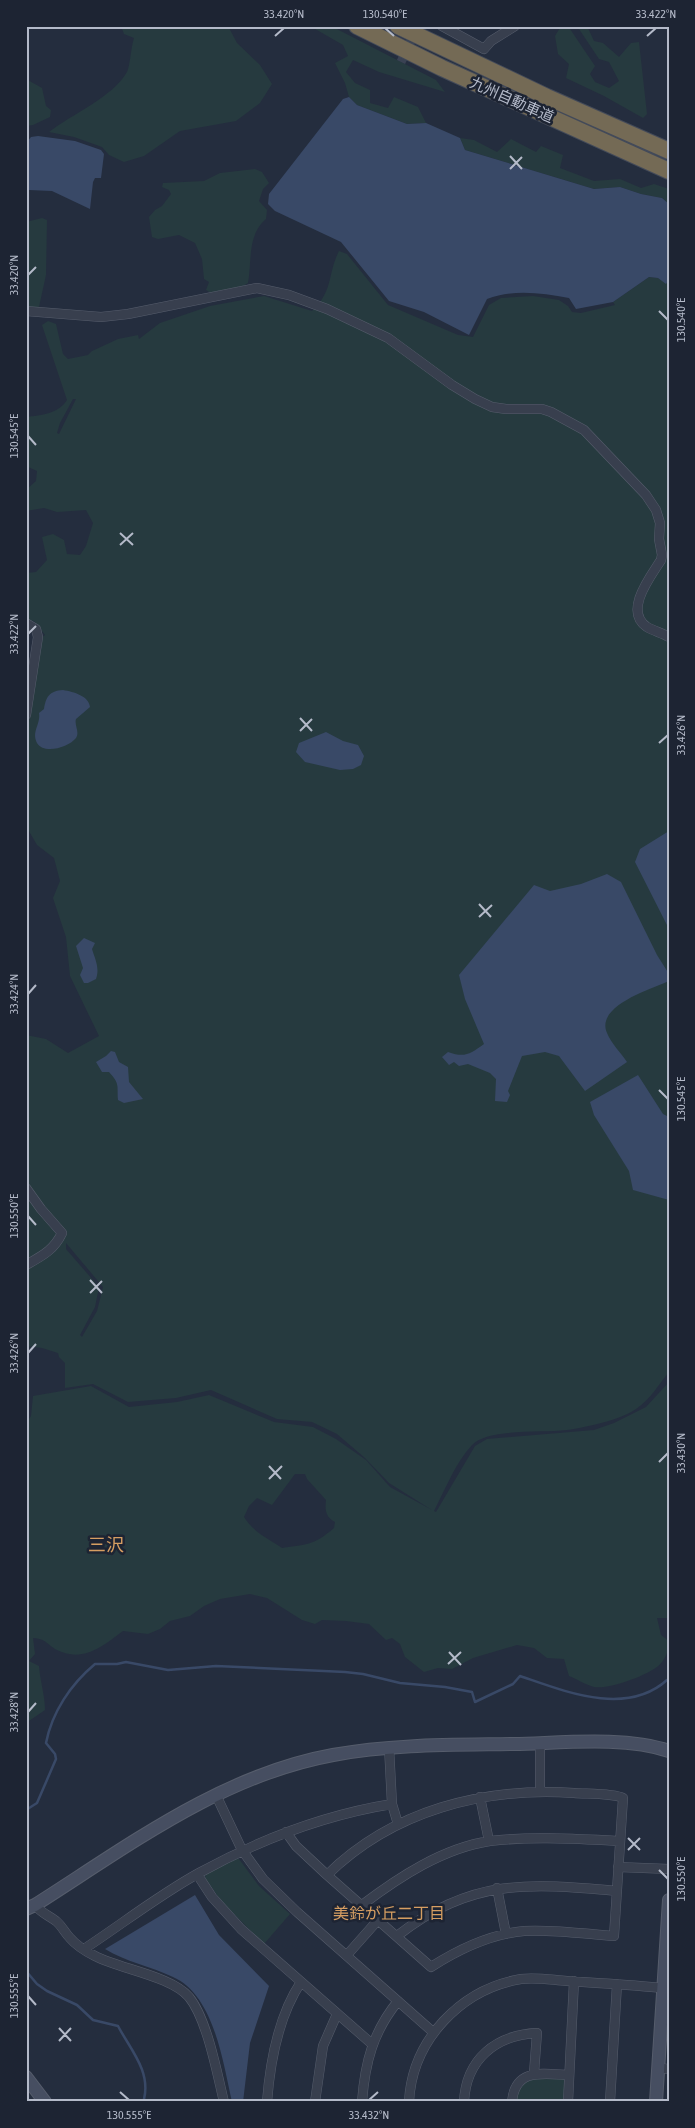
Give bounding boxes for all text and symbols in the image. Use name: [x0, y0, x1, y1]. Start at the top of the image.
text: 33.420°N: [264, 7, 304, 21]
text: 130.540°E: [363, 7, 407, 21]
text: 33.422°N: [636, 7, 676, 21]
street label: 九州自動車道: [468, 73, 557, 126]
text: 33.420°N: [7, 255, 21, 295]
text: 130.540°E: [674, 298, 688, 342]
text: 130.545°E: [7, 414, 21, 458]
text: 33.422°N: [7, 614, 21, 654]
text: 33.426°N: [674, 715, 688, 755]
text: 33.424°N: [7, 974, 21, 1014]
text: 130.545°E: [674, 1077, 688, 1121]
text: 130.550°E: [7, 1194, 21, 1238]
text: 33.426°N: [7, 1333, 21, 1373]
text: 33.430°N: [674, 1433, 688, 1473]
district label: 三沢: [88, 1534, 124, 1555]
text: 33.428°N: [7, 1692, 21, 1732]
text: 130.550°E: [674, 1857, 688, 1901]
district label: 美鈴が丘二丁目: [333, 1904, 445, 1922]
text: 130.555°E: [7, 1974, 21, 2018]
text: 130.555°E: [107, 2108, 151, 2122]
text: 33.432°N: [349, 2108, 389, 2122]

